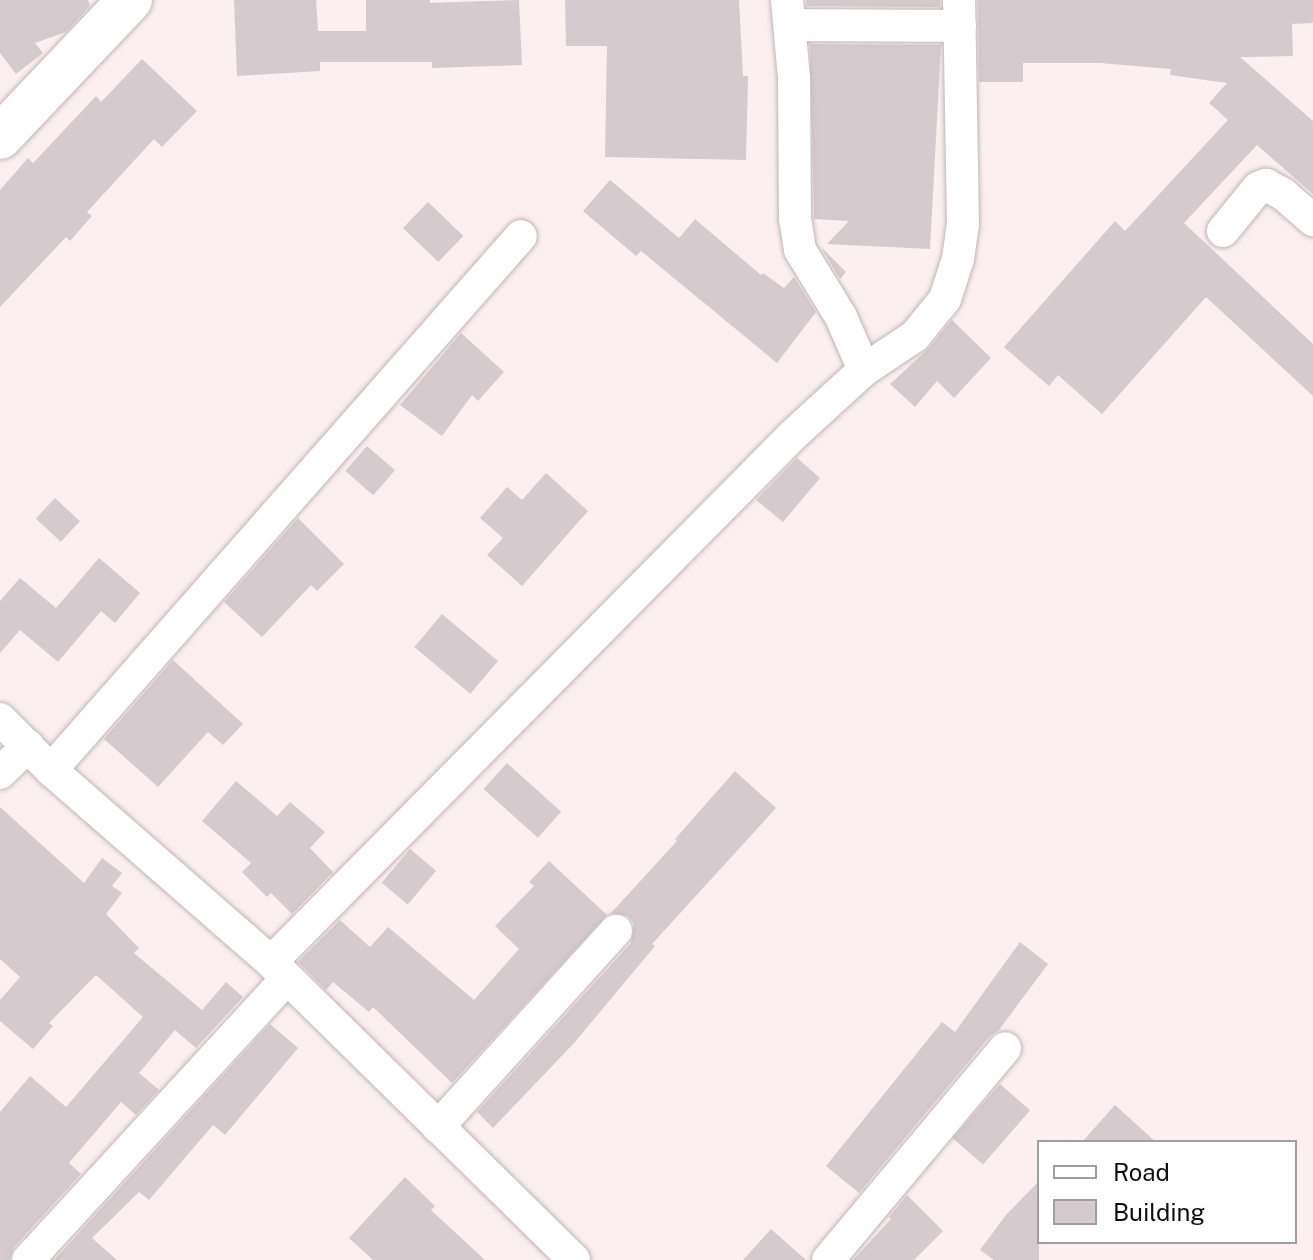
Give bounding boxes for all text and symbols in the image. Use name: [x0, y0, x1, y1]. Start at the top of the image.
legend: [1037, 1140, 1297, 1244]
text: Road: [1113, 1158, 1170, 1186]
text: Building: [1113, 1198, 1205, 1226]

